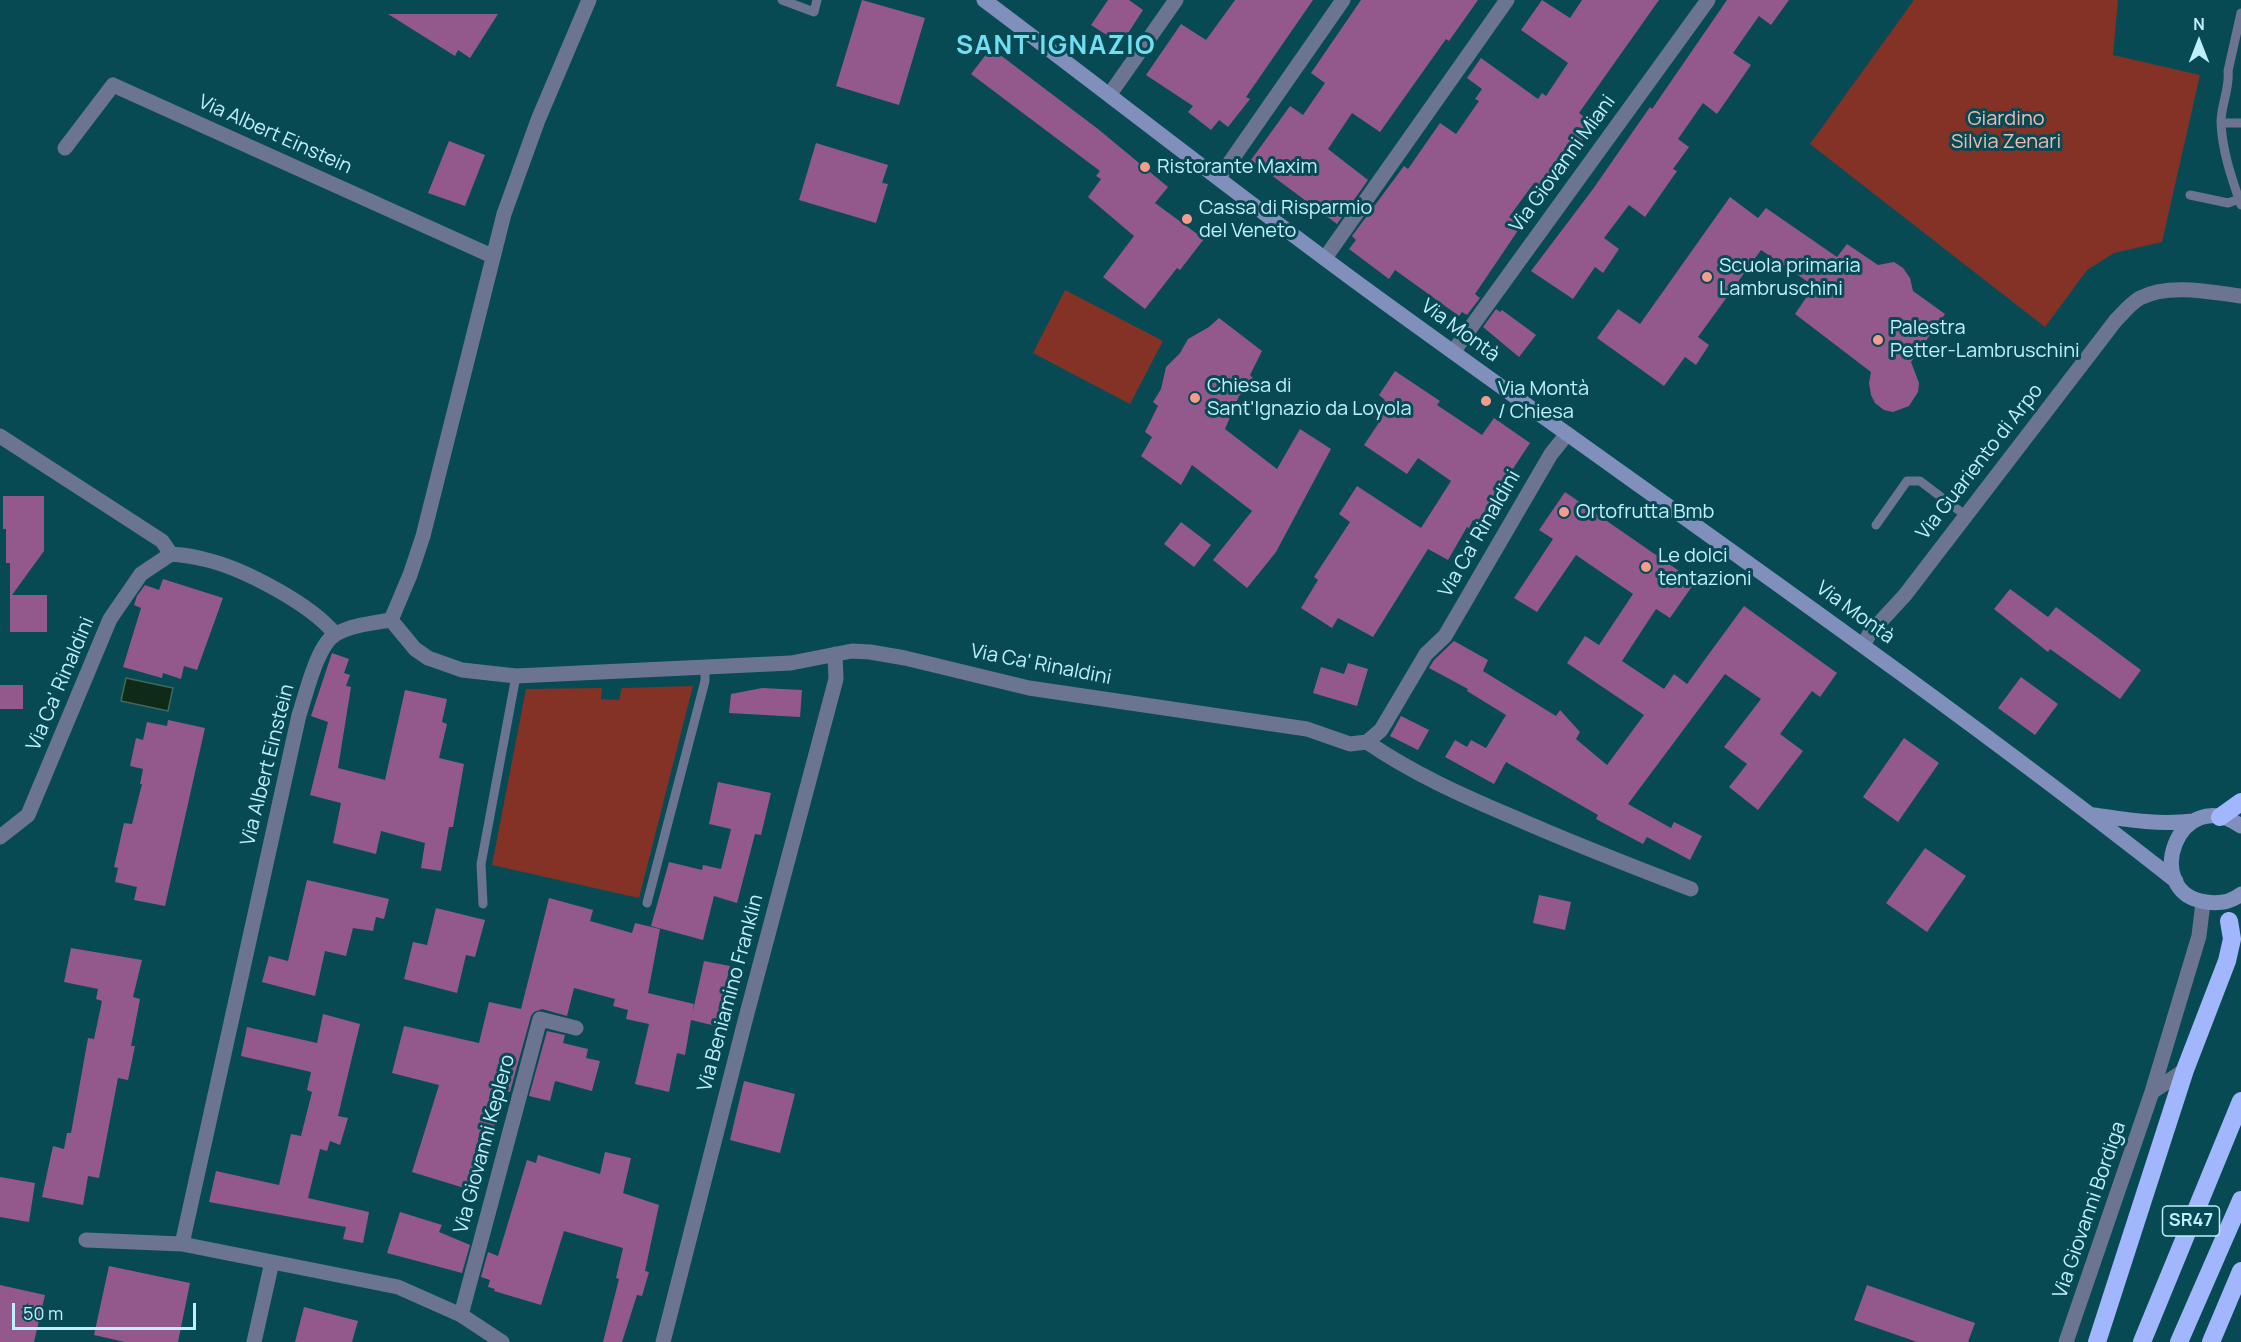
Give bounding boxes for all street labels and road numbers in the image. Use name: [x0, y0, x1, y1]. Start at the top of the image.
street label: Via Albert Einstein: [194, 90, 356, 180]
street label: Via Giovanni Miani: [1505, 91, 1621, 237]
street label: Via Montà: [1416, 295, 1504, 367]
street label: Via Guariento di Arpo: [1912, 379, 2048, 545]
street label: Via Ca' Rinaldini: [1434, 466, 1526, 602]
street label: Via Montà: [1811, 577, 1899, 649]
street label: Via Ca' Rinaldini: [22, 614, 100, 754]
street label: Via Ca' Rinaldini: [969, 640, 1113, 690]
street label: Via Albert Einstein: [236, 682, 300, 848]
street label: Via Beniamino Franklin: [693, 892, 769, 1094]
street label: Via Giovanni Keplero: [450, 1052, 520, 1236]
street label: Via Giovanni Bordiga: [2048, 1118, 2132, 1302]
road number: SR47: [2162, 1206, 2220, 1236]

